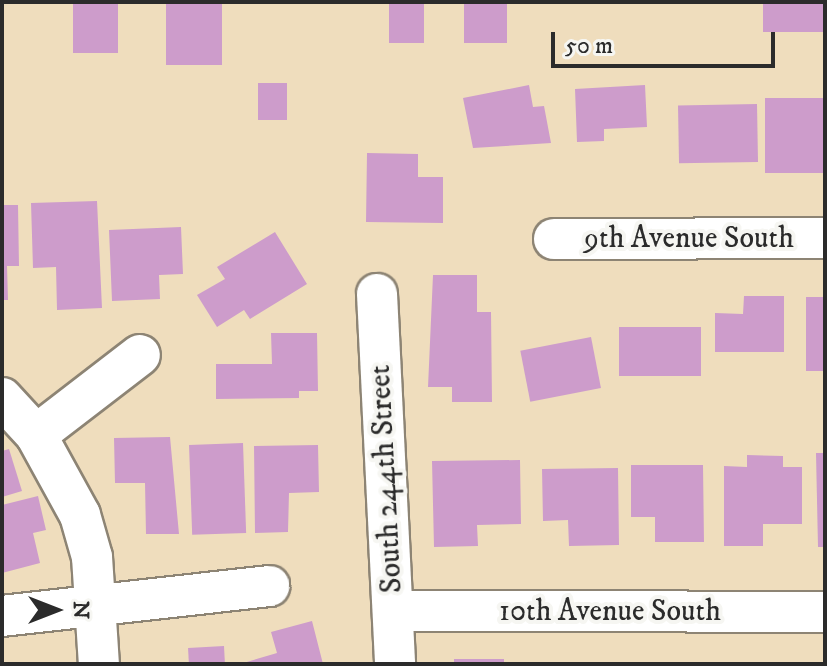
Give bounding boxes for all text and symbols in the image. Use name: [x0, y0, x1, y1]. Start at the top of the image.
scale bar: [555, 16, 779, 66]
text: 50 m: [565, 31, 613, 61]
street label: 9th Avenue South: [584, 221, 794, 257]
street label: South 244th Street: [363, 364, 411, 594]
north arrow: [16, 570, 96, 650]
street label: 10th Avenue South: [499, 594, 721, 630]
text: N: [67, 601, 94, 619]

